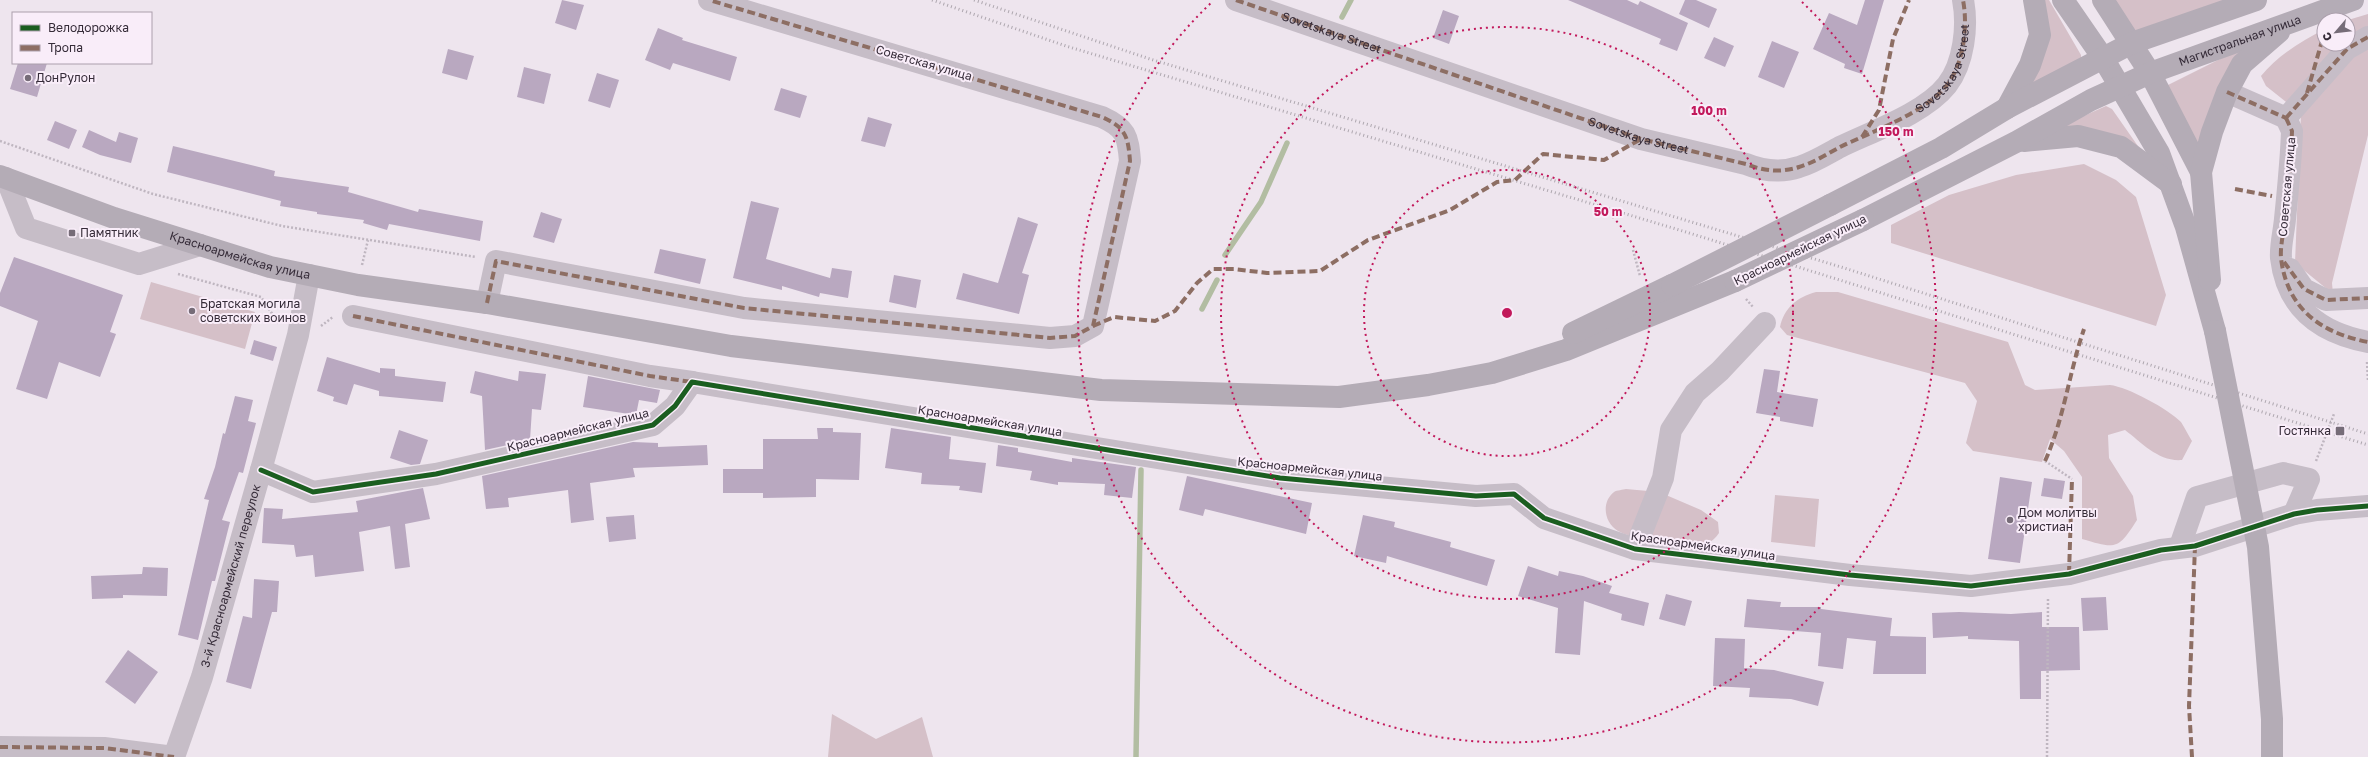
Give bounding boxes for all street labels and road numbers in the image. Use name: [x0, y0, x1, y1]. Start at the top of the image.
street label: Sovetskaya Street: [1280, 8, 1384, 56]
street label: Магистральная улица: [2176, 11, 2303, 69]
street label: Sovetskaya Street: [1912, 24, 1972, 116]
street label: Советская улица: [874, 42, 974, 83]
street label: Sovetskaya Street: [1586, 113, 1691, 157]
street label: Советская улица: [2275, 137, 2298, 237]
street label: Красноармейская улица: [1731, 211, 1869, 288]
street label: Красноармейская улица: [168, 228, 312, 282]
street label: Красноармейская улица: [917, 402, 1063, 439]
street label: Красноармейская улица: [505, 405, 650, 454]
street label: Красноармейская улица: [1237, 453, 1383, 484]
street label: 3-й Красноармейский переулок: [197, 482, 264, 669]
street label: Красноармейская улица: [1630, 528, 1776, 563]

